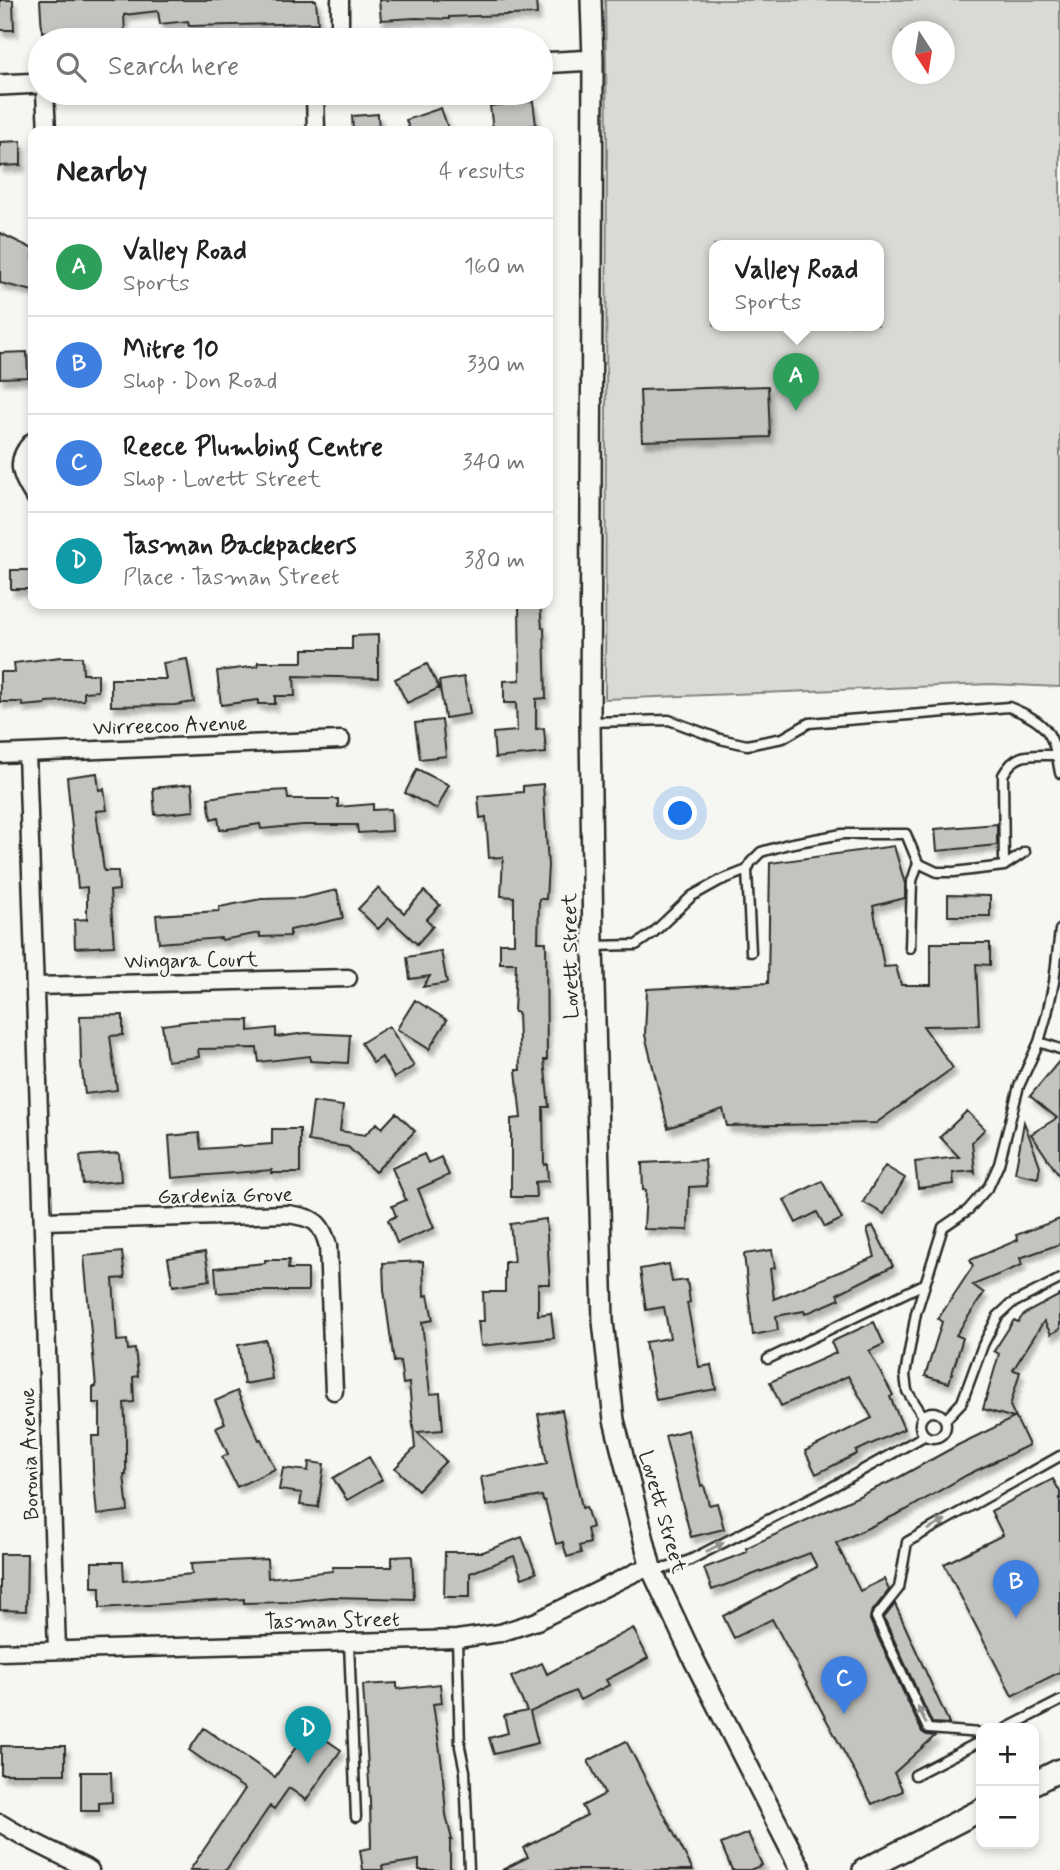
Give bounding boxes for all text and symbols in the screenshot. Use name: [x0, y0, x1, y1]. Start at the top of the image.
north arrow: [892, 21, 955, 84]
search box: [28, 28, 553, 105]
icon: search: [52, 48, 90, 86]
text: Search here: [108, 50, 239, 84]
text: Nearby: [56, 152, 147, 191]
text: 4 results: [439, 157, 525, 187]
text: Valley Road: [123, 235, 247, 269]
popup: [709, 240, 884, 331]
text: A: [71, 252, 87, 282]
text: 160 m: [464, 252, 525, 282]
text: Valley Road: [735, 254, 858, 288]
text: Sports: [123, 269, 190, 299]
text: Sports: [735, 288, 801, 318]
text: Mitre 10: [123, 333, 219, 367]
text: B: [72, 350, 86, 380]
text: 330 m: [467, 350, 525, 380]
pin: A: [773, 353, 819, 411]
text: Shop · Don Road: [123, 367, 277, 397]
text: Reece Plumbing Centre: [123, 431, 383, 465]
text: C: [71, 448, 87, 478]
text: 340 m: [462, 448, 525, 478]
text: Shop · Lovett Street: [123, 465, 321, 495]
text: Tasman Backpackers: [123, 529, 356, 563]
text: D: [71, 546, 87, 576]
text: 380 m: [464, 546, 525, 576]
text: Place · Tasman Street: [123, 563, 340, 593]
street label: Wirreecoo Avenue: [92, 709, 248, 743]
your location: [663, 796, 697, 830]
street label: Lovett Street: [556, 892, 586, 1019]
street label: Wingara Court: [124, 946, 259, 977]
street label: Gardenia Grove: [157, 1181, 293, 1211]
street label: Boronia Avenue: [14, 1387, 46, 1521]
street label: Lovett Street: [631, 1447, 693, 1577]
one-way arrow: [928, 1519, 947, 1531]
one-way arrow: [705, 1541, 725, 1552]
pin: B: [993, 1560, 1039, 1618]
street label: Tasman Street: [264, 1606, 400, 1636]
pin: C: [821, 1656, 867, 1714]
one-way arrow: [916, 1705, 928, 1725]
pin: D: [285, 1706, 331, 1764]
map controls: [976, 1723, 1039, 1849]
button: +: [976, 1723, 1039, 1786]
button: −: [976, 1786, 1039, 1849]

